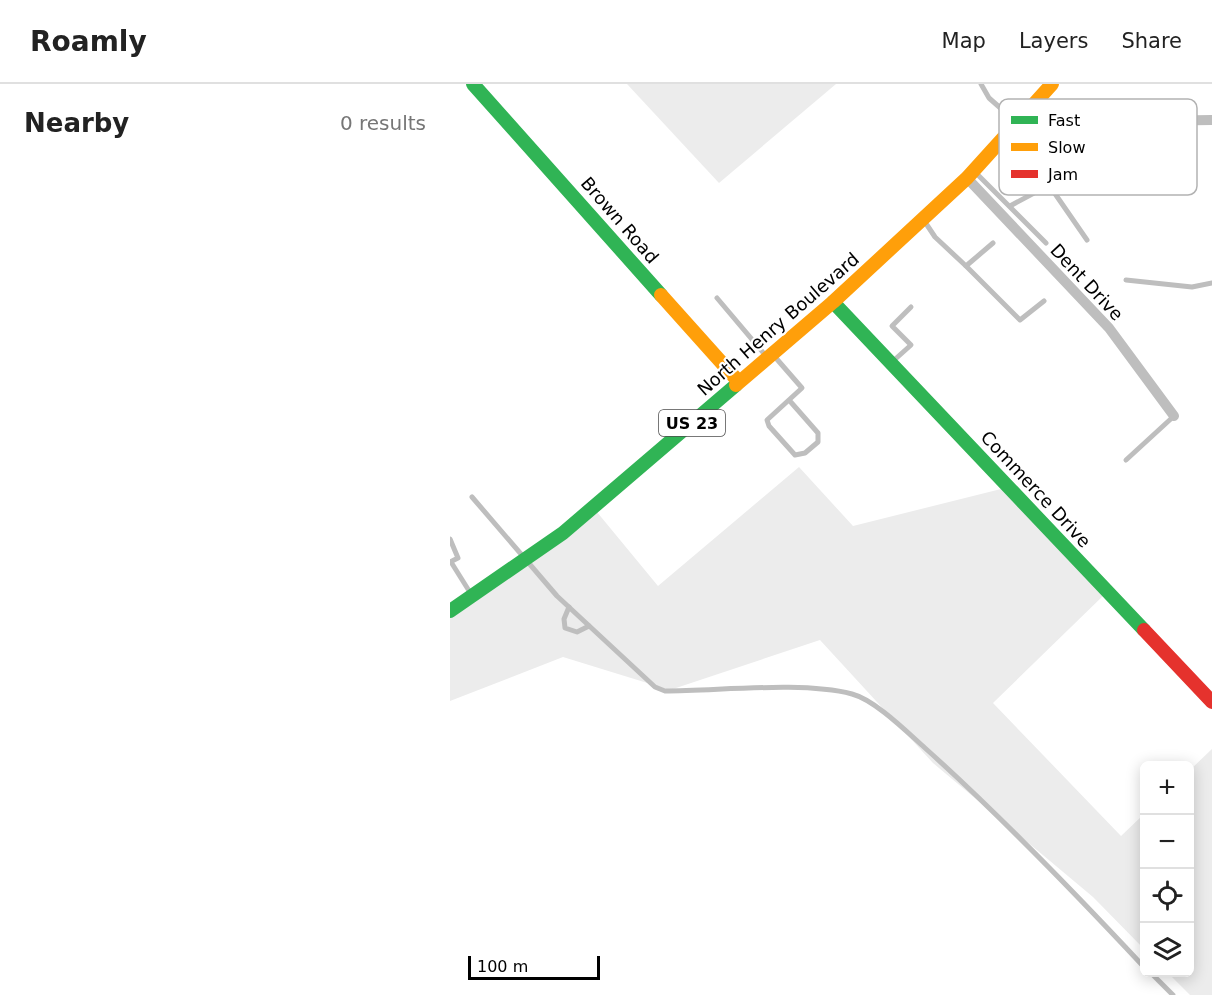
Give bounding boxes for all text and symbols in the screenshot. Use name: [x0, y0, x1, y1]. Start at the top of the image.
text: Roamly: [30, 25, 147, 58]
text: Map: [942, 29, 986, 53]
text: Layers: [1019, 29, 1088, 53]
text: Share: [1121, 29, 1182, 53]
legend: [999, 99, 1197, 195]
text: Nearby: [24, 108, 129, 138]
text: 0 results: [340, 111, 426, 135]
text: Fast: [1048, 111, 1080, 130]
text: Slow: [1048, 138, 1085, 157]
text: Jam: [1047, 165, 1078, 184]
street label: Brown Road: [577, 173, 663, 267]
street label: Dent Drive: [1046, 239, 1128, 325]
street label: North Henry Boulevard: [693, 248, 863, 400]
road number: US 23: [659, 410, 725, 436]
street label: Commerce Drive: [977, 426, 1095, 552]
map controls: [1140, 761, 1194, 977]
button: +: [1140, 761, 1194, 815]
button: −: [1140, 815, 1194, 869]
button: locate: [1140, 869, 1194, 923]
button: layers: [1140, 923, 1194, 977]
scale bar: [468, 953, 600, 980]
text: 100 m: [477, 957, 528, 976]

